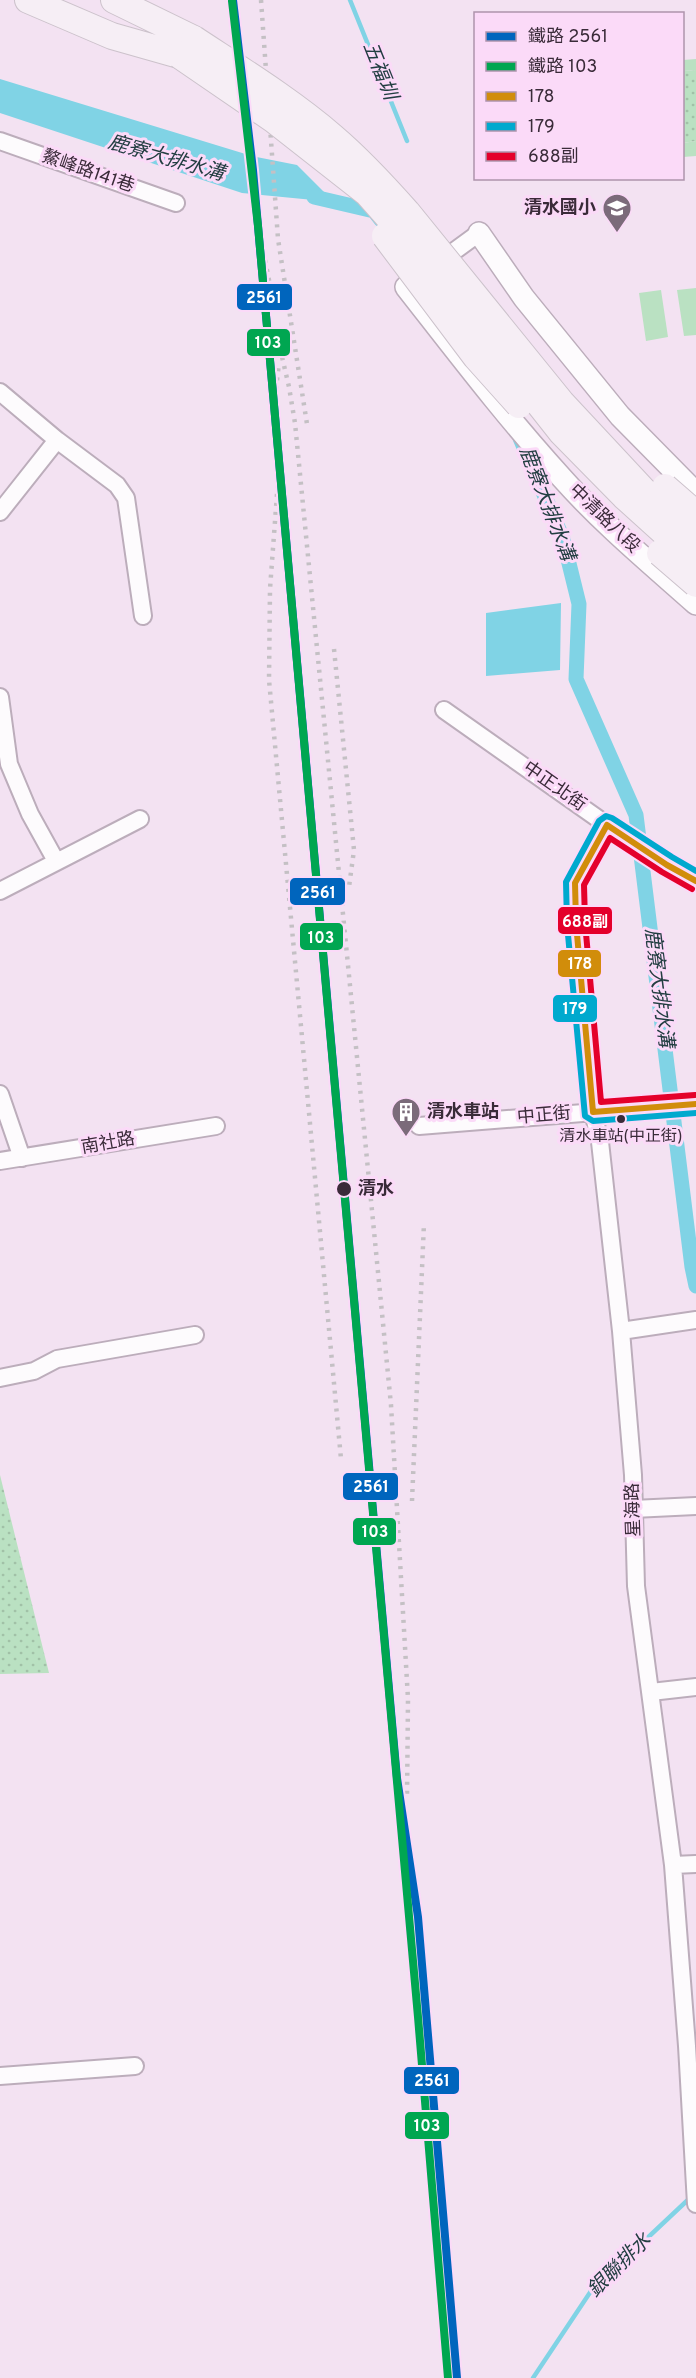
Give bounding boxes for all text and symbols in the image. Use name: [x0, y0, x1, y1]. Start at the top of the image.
legend: [474, 12, 684, 180]
text: 鐵路 2561: [528, 26, 608, 49]
water label: 五福圳: [356, 38, 403, 106]
text: 鐵路 103: [528, 56, 597, 79]
text: 178: [528, 86, 555, 109]
text: 179: [528, 116, 555, 139]
water label: 鹿寮大排水溝: [105, 130, 230, 189]
street label: 鰲峰路141巷: [39, 145, 137, 199]
text: 688副: [528, 146, 579, 169]
school or university icon: 清水國小: [601, 192, 633, 234]
place label: 清水國小: [524, 197, 596, 220]
line badge: 2561: [236, 283, 293, 311]
text: 2561: [246, 289, 282, 309]
line badge: 103: [246, 328, 291, 357]
text: 103: [255, 334, 281, 354]
water label: 鹿寮大排水溝: [512, 443, 581, 567]
street label: 中清路八段: [564, 479, 644, 559]
street label: 中正北街: [518, 757, 590, 817]
line badge: 2561: [289, 877, 346, 906]
text: 2561: [300, 884, 336, 904]
line badge: 688副: [557, 906, 613, 935]
text: 688副: [562, 913, 608, 933]
line badge: 103: [299, 922, 344, 951]
water label: 鹿寮大排水溝: [638, 927, 679, 1052]
text: 103: [308, 929, 334, 949]
line badge: 178: [557, 949, 602, 978]
text: 178: [568, 955, 592, 975]
line badge: 179: [552, 994, 598, 1023]
text: 179: [563, 1000, 587, 1020]
building icon: 清水車站: [390, 1096, 422, 1138]
place label: 清水車站: [427, 1101, 499, 1124]
street label: 中正街: [516, 1102, 572, 1130]
marker: 清水車站(中正街): [615, 1113, 627, 1125]
place label: 清水車站(中正街): [560, 1127, 682, 1147]
street label: 南社路: [79, 1128, 137, 1160]
place label: 清水: [358, 1178, 394, 1201]
marker: 清水: [335, 1180, 353, 1198]
line badge: 2561: [342, 1472, 399, 1501]
text: 2561: [353, 1478, 389, 1498]
street label: 星海路: [622, 1483, 646, 1537]
line badge: 103: [352, 1517, 397, 1546]
text: 103: [362, 1523, 388, 1543]
line badge: 2561: [403, 2066, 460, 2095]
text: 2561: [414, 2072, 450, 2092]
line badge: 103: [404, 2111, 450, 2140]
text: 103: [414, 2117, 440, 2137]
water label: 銀聯排水: [583, 2228, 658, 2303]

